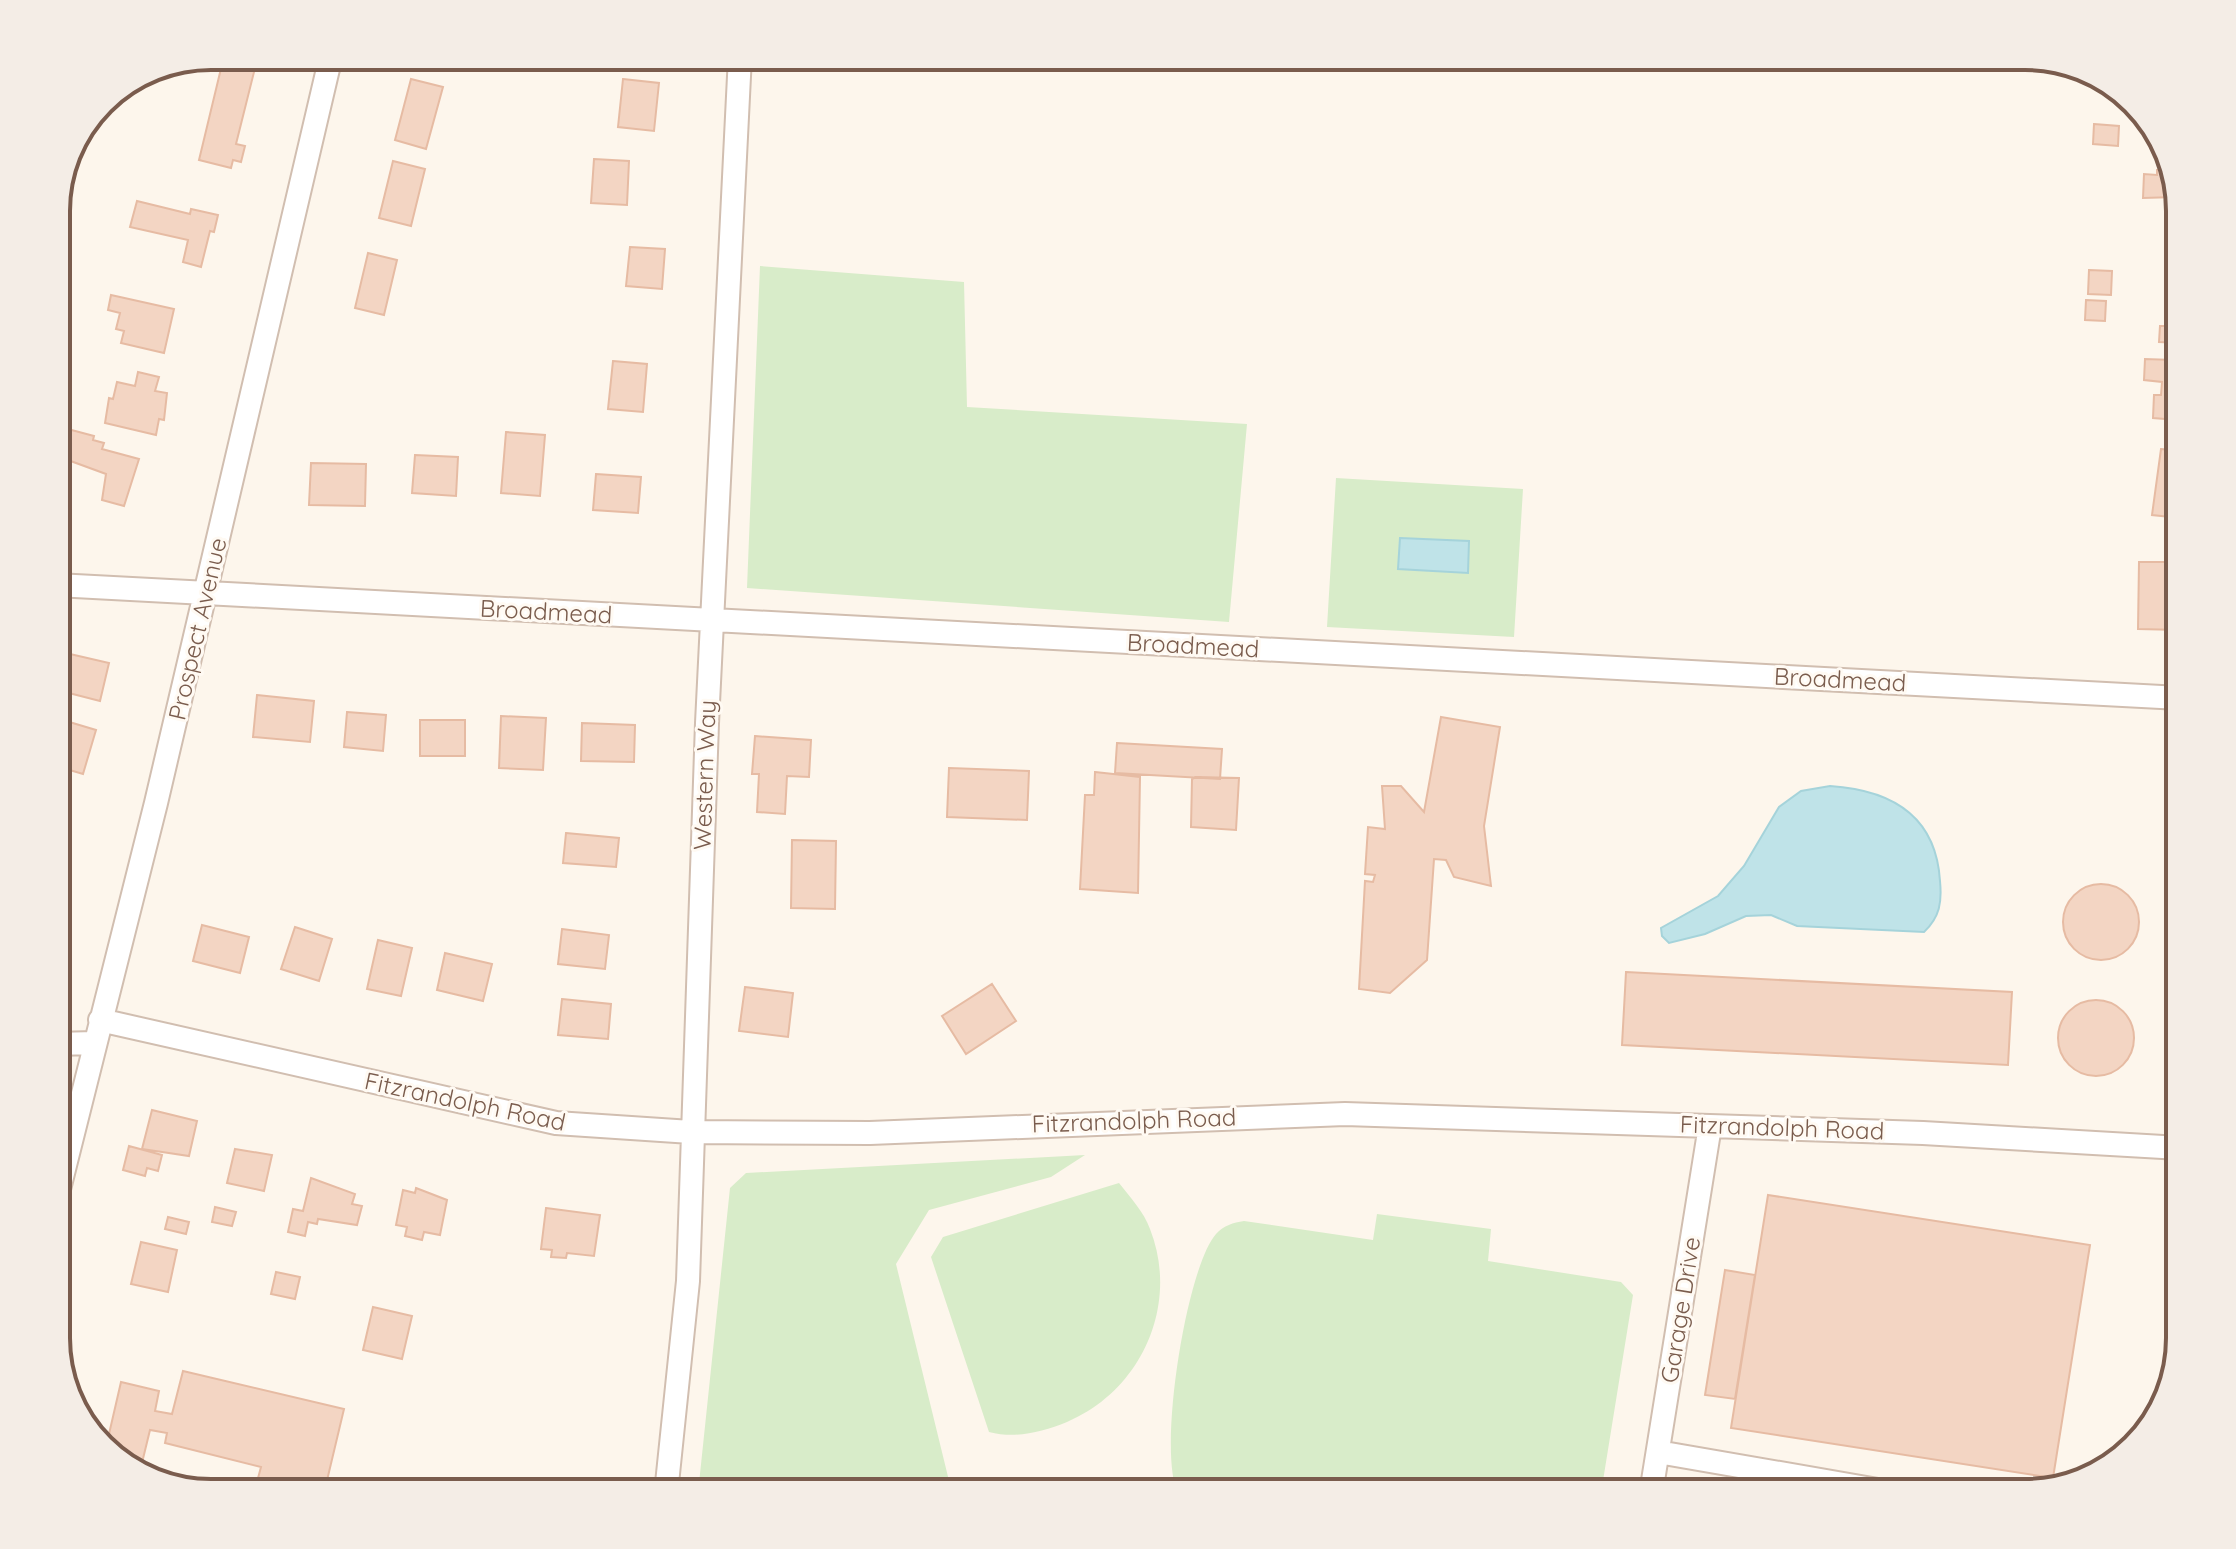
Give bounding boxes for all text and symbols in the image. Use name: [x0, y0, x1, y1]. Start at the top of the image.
street label: Prospect Avenue: [161, 535, 233, 723]
street label: Broadmead: [479, 593, 613, 629]
street label: Broadmead: [1126, 627, 1260, 663]
street label: Broadmead: [1773, 661, 1907, 697]
street label: Western Way: [686, 699, 722, 850]
street label: Fitzrandolph Road: [362, 1065, 568, 1137]
street label: Fitzrandolph Road: [1031, 1101, 1237, 1139]
street label: Fitzrandolph Road: [1679, 1108, 1885, 1146]
street label: Garage Drive: [1654, 1235, 1706, 1385]

